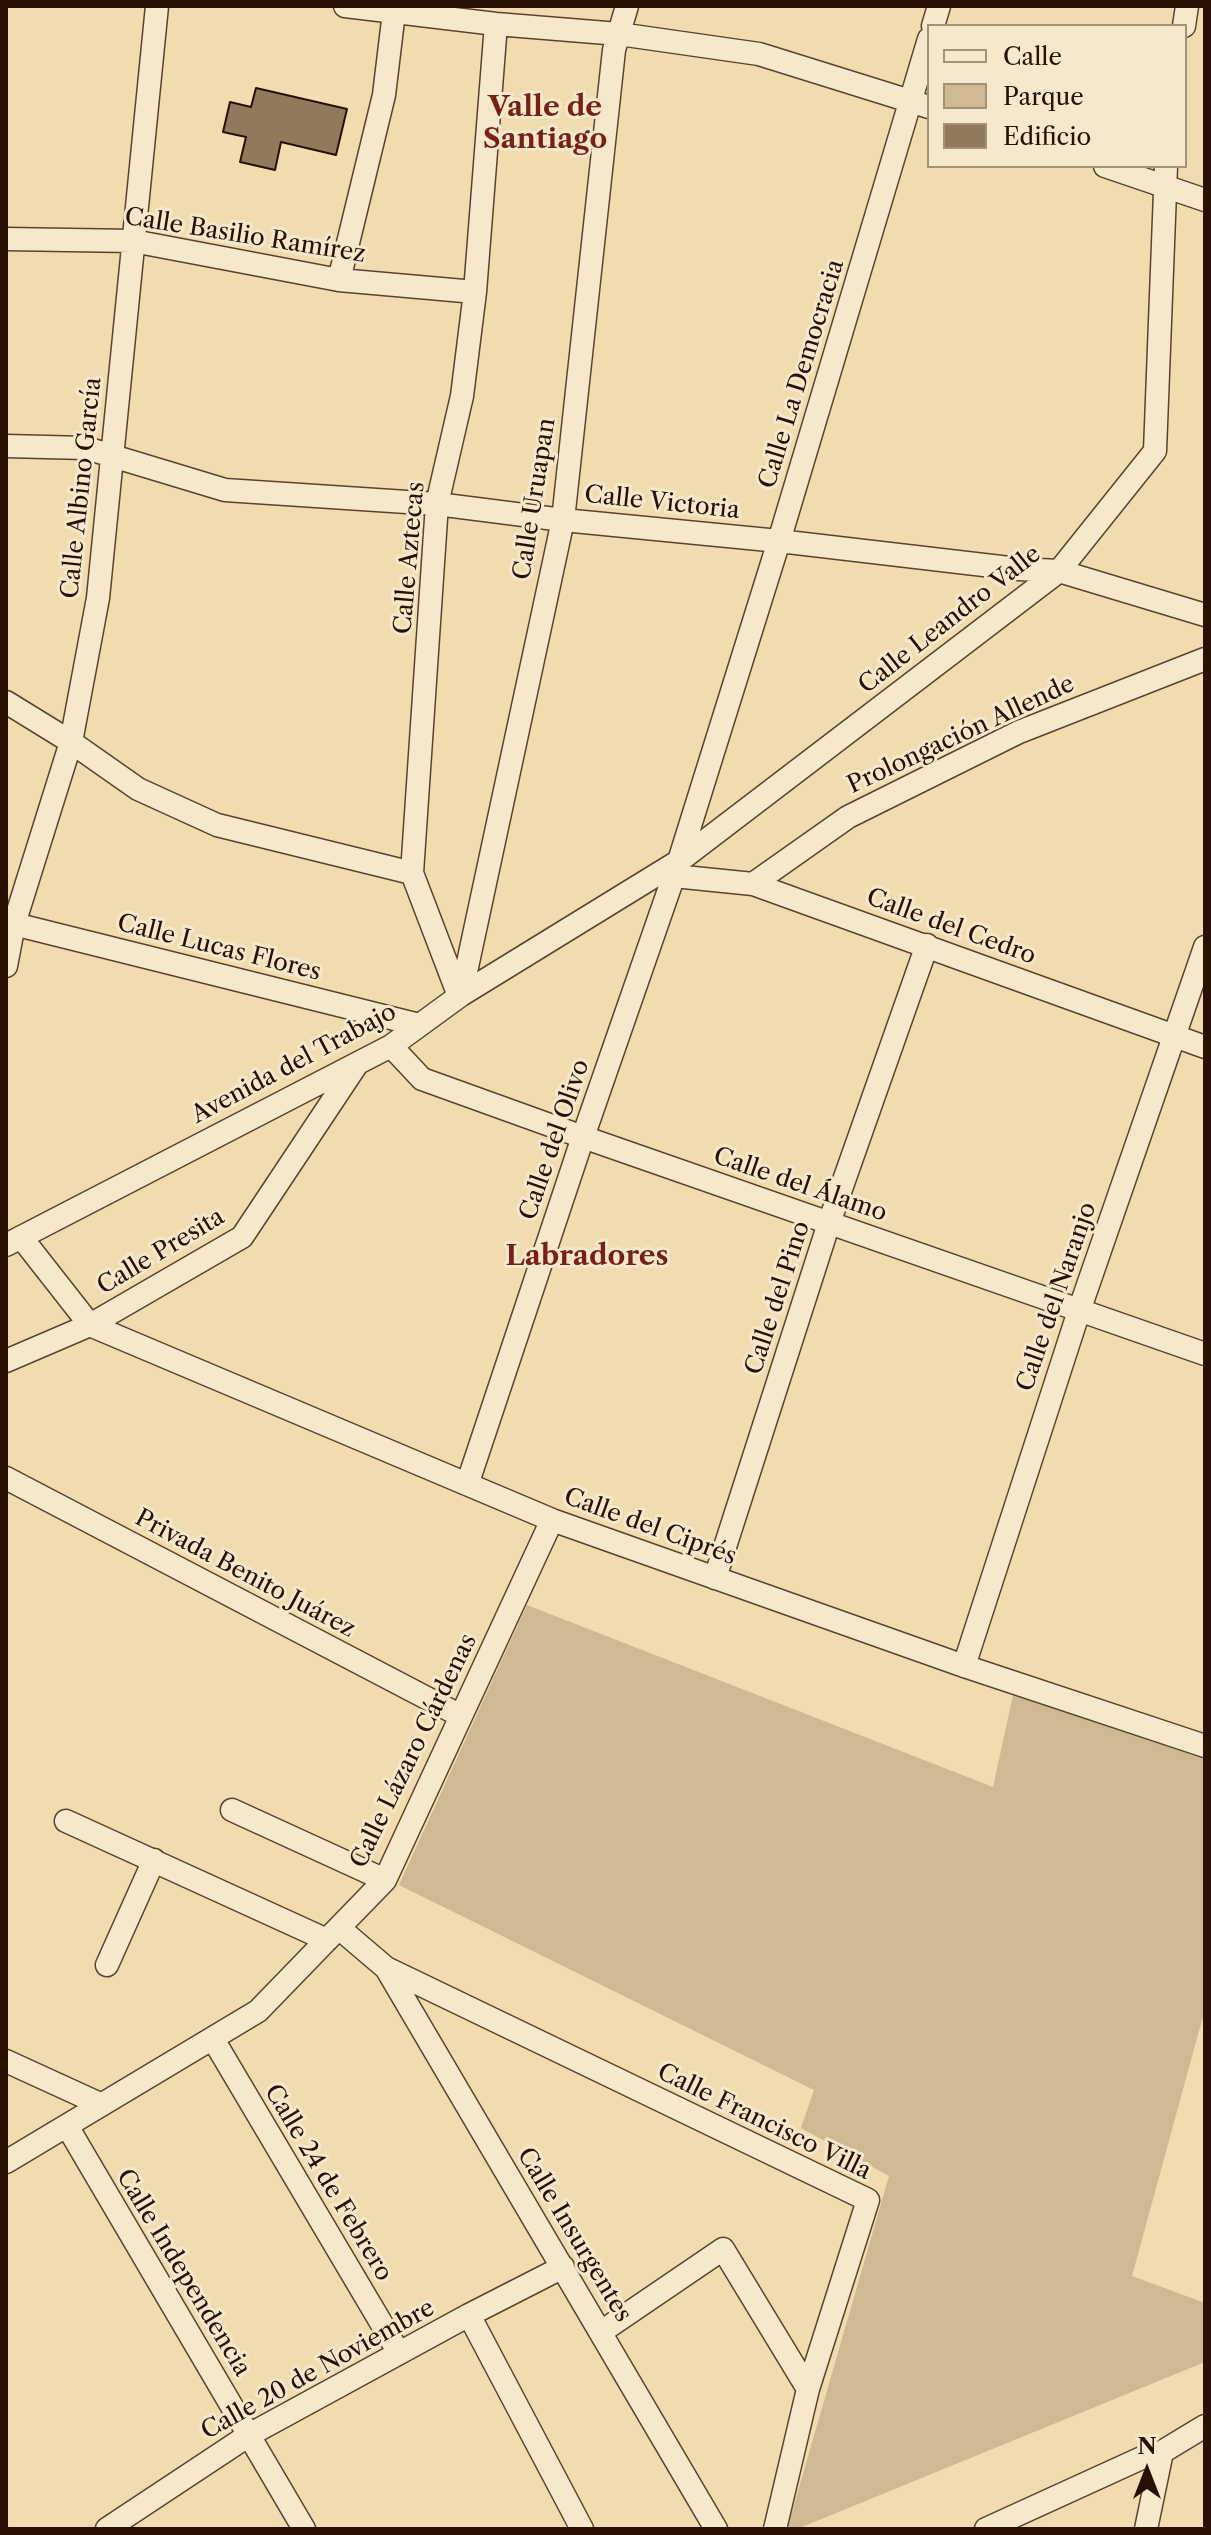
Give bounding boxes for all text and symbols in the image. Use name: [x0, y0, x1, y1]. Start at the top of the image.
legend: [927, 24, 1187, 168]
text: Calle: [1003, 42, 1062, 71]
text: Parque: [1003, 82, 1084, 111]
district label: Valle de Santiago: [483, 91, 607, 157]
text: Edificio: [1003, 122, 1091, 151]
street label: Calle Basilio Ramírez: [123, 203, 367, 269]
street label: Calle La Democracia: [753, 256, 851, 492]
street label: Calle Albino García: [56, 376, 108, 600]
street label: Calle Uruapan: [508, 416, 562, 582]
street label: Calle Aztecas: [389, 481, 431, 635]
street label: Calle Victoria: [583, 481, 741, 525]
street label: Calle Leandro Valle: [853, 540, 1047, 700]
street label: Prolongación Allende: [843, 670, 1079, 800]
street label: Calle del Cedro: [862, 883, 1040, 971]
street label: Calle Lucas Flores: [114, 909, 324, 987]
street label: Avenida del Trabajo: [187, 998, 401, 1130]
street label: Calle del Olivo: [514, 1056, 596, 1224]
street label: Calle del Álamo: [710, 1142, 890, 1228]
street label: Calle del Naranjo: [1011, 1199, 1103, 1395]
street label: Calle Presita: [92, 1203, 230, 1301]
street label: Calle del Pino: [740, 1218, 816, 1378]
district label: Labradores: [505, 1240, 669, 1274]
street label: Calle del Ciprés: [560, 1482, 740, 1572]
street label: Privada Benito Juárez: [130, 1504, 360, 1644]
street label: Calle Lázaro Cárdenas: [345, 1629, 483, 1873]
street label: Calle Francisco Villa: [653, 2058, 875, 2186]
street label: Calle 24 de Febrero: [258, 2080, 398, 2286]
street label: Calle Insurgentes: [511, 2143, 637, 2327]
street label: Calle Independencia: [110, 2164, 256, 2382]
street label: Calle 20 de Noviembre: [196, 2294, 440, 2446]
north arrow: [1107, 2431, 1187, 2511]
text: N: [1137, 2433, 1157, 2460]

